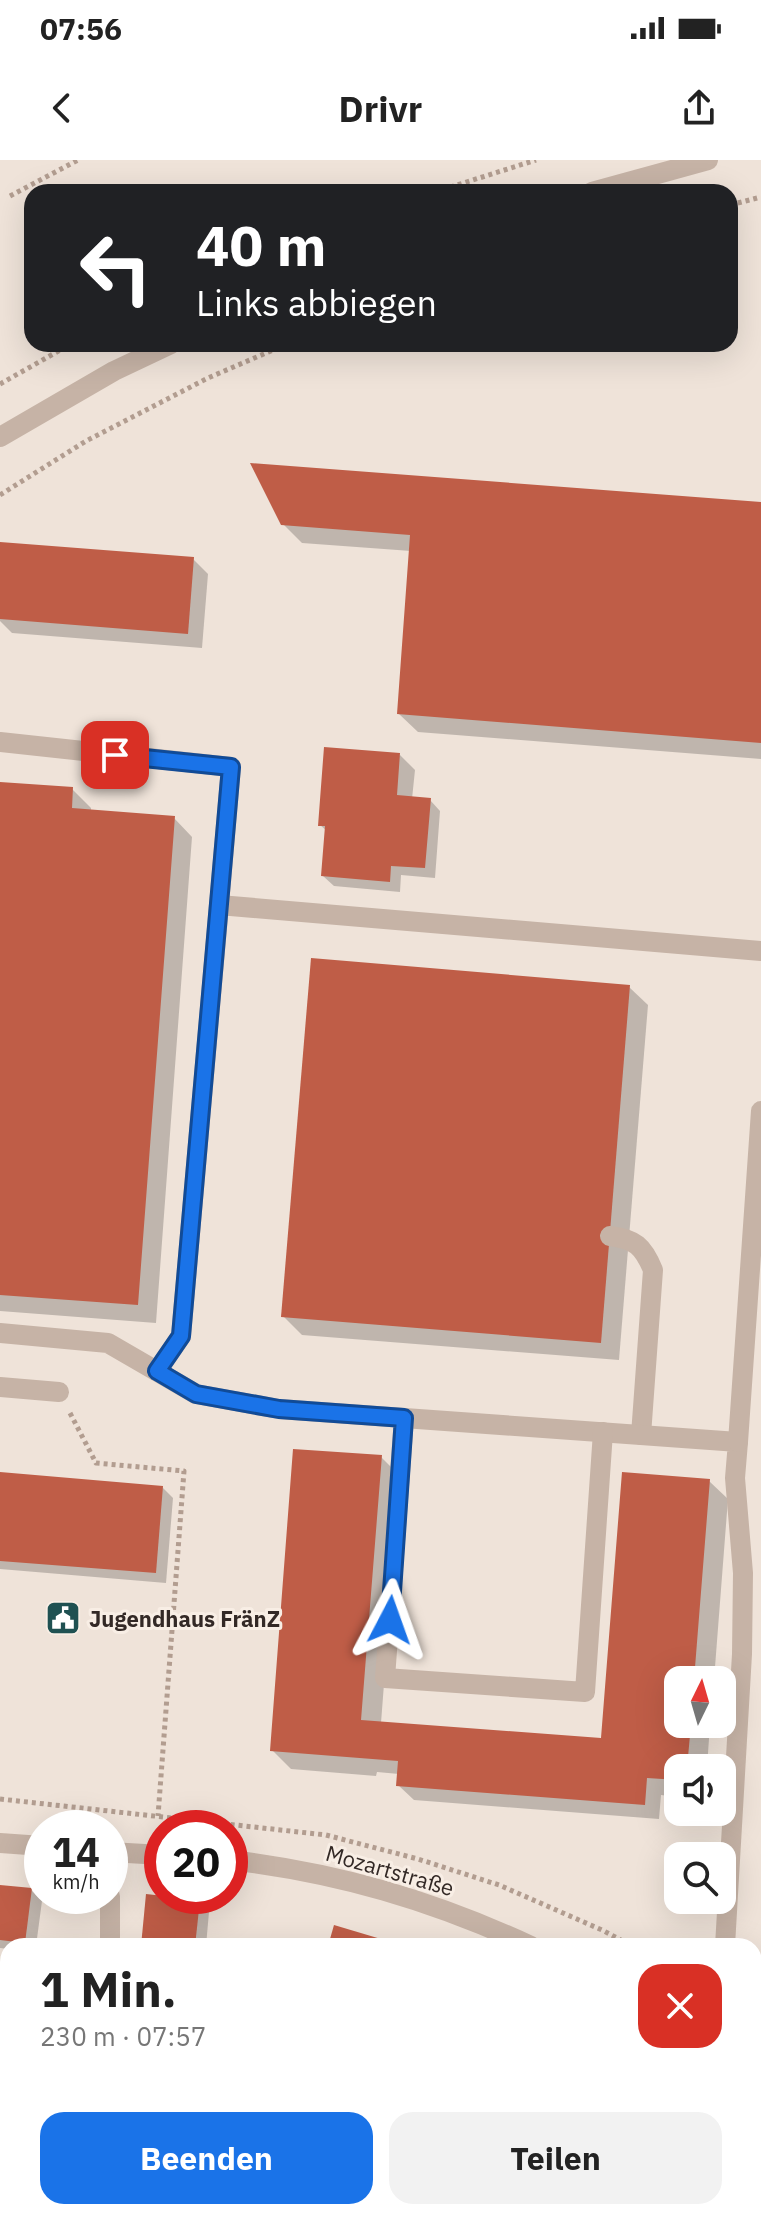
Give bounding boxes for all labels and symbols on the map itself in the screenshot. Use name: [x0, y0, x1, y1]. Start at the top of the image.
pin: [81, 721, 149, 789]
position arrow: [348, 1578, 432, 1662]
public building icon: Jugendhaus FränZ: [44, 1599, 82, 1637]
place label: Jugendhaus FränZ: [89, 1604, 280, 1633]
north arrow: [664, 1666, 736, 1738]
speed limit sign: 20: [144, 1810, 248, 1914]
street label: Mozartstraße: [323, 1838, 457, 1902]

